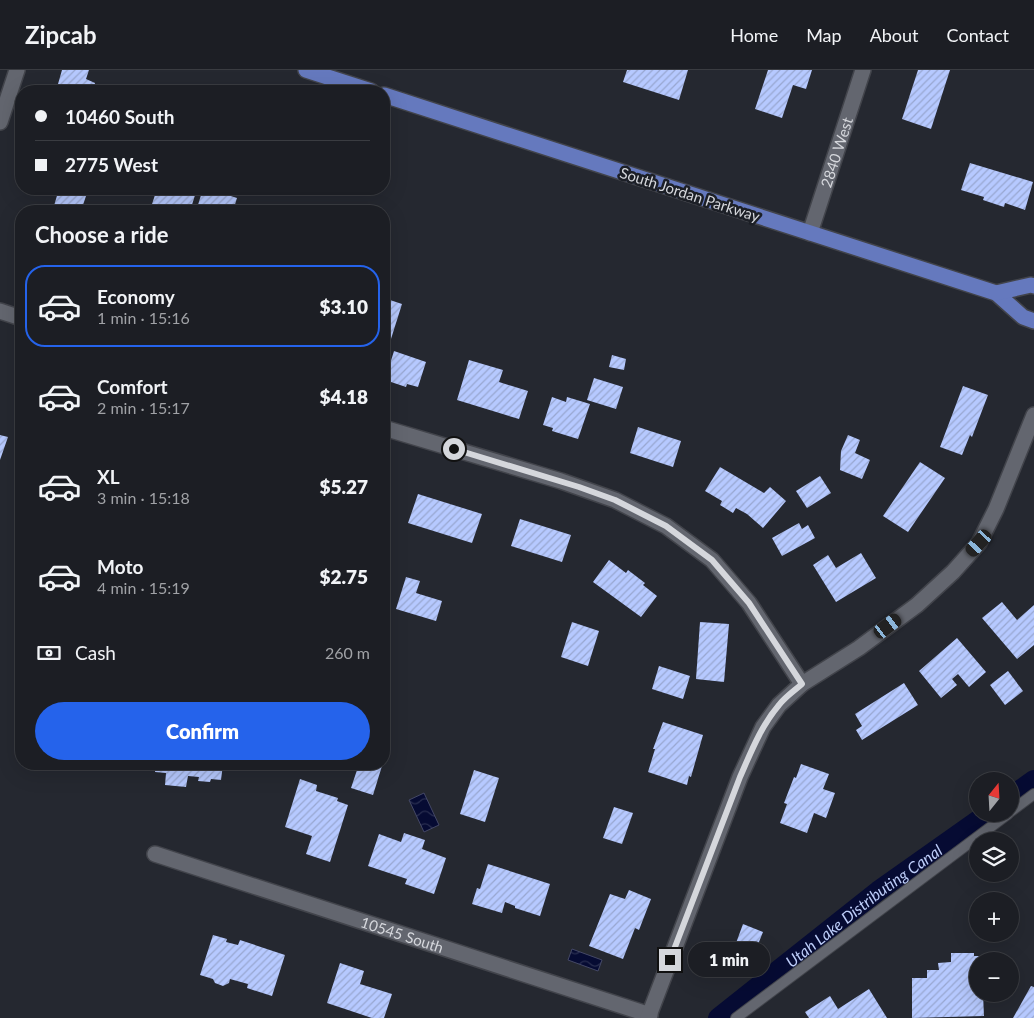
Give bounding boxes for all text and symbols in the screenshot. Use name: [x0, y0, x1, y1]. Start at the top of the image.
text: Zipcab: [25, 20, 97, 49]
text: Home: [730, 24, 778, 46]
text: Map: [806, 24, 842, 46]
text: About: [870, 24, 919, 46]
text: Contact: [947, 24, 1009, 46]
text: 10460 South: [65, 105, 175, 128]
street label: 2840 West: [816, 114, 856, 190]
text: 2775 West: [65, 153, 158, 176]
street label: South Jordan Parkway: [618, 163, 762, 225]
text: Choose a ride: [35, 221, 169, 248]
icon: car: [37, 284, 82, 329]
text: Economy: [97, 285, 175, 308]
text: $3.10: [319, 295, 368, 318]
text: 1 min · 15:16: [97, 308, 190, 327]
icon: car: [37, 374, 82, 419]
text: Comfort: [97, 375, 168, 398]
text: $4.18: [319, 385, 368, 408]
text: 2 min · 15:17: [97, 398, 190, 417]
route start: [443, 438, 465, 460]
icon: car: [37, 464, 82, 509]
text: XL: [97, 465, 120, 488]
text: $5.27: [319, 475, 368, 498]
text: 3 min · 15:18: [97, 488, 190, 507]
car: [963, 527, 994, 559]
icon: car: [37, 554, 82, 599]
text: Moto: [97, 555, 143, 578]
text: $2.75: [319, 565, 368, 588]
text: 4 min · 15:19: [97, 578, 190, 597]
car: [871, 611, 904, 641]
icon: cash: [35, 639, 63, 667]
text: Cash: [75, 641, 116, 664]
text: 260 m: [325, 643, 370, 662]
button: Confirm: [35, 702, 370, 760]
north arrow: [969, 772, 1019, 822]
map controls: [969, 772, 1019, 1002]
button: layers: [969, 832, 1019, 882]
water label: Utah Lake Distributing Canal: [781, 839, 945, 971]
button: +: [969, 892, 1019, 942]
street label: 10545 South: [359, 913, 446, 956]
callout: 1 min: [688, 942, 770, 978]
route end: [659, 949, 681, 971]
text: 1 min: [709, 950, 749, 969]
button: −: [969, 952, 1019, 1002]

